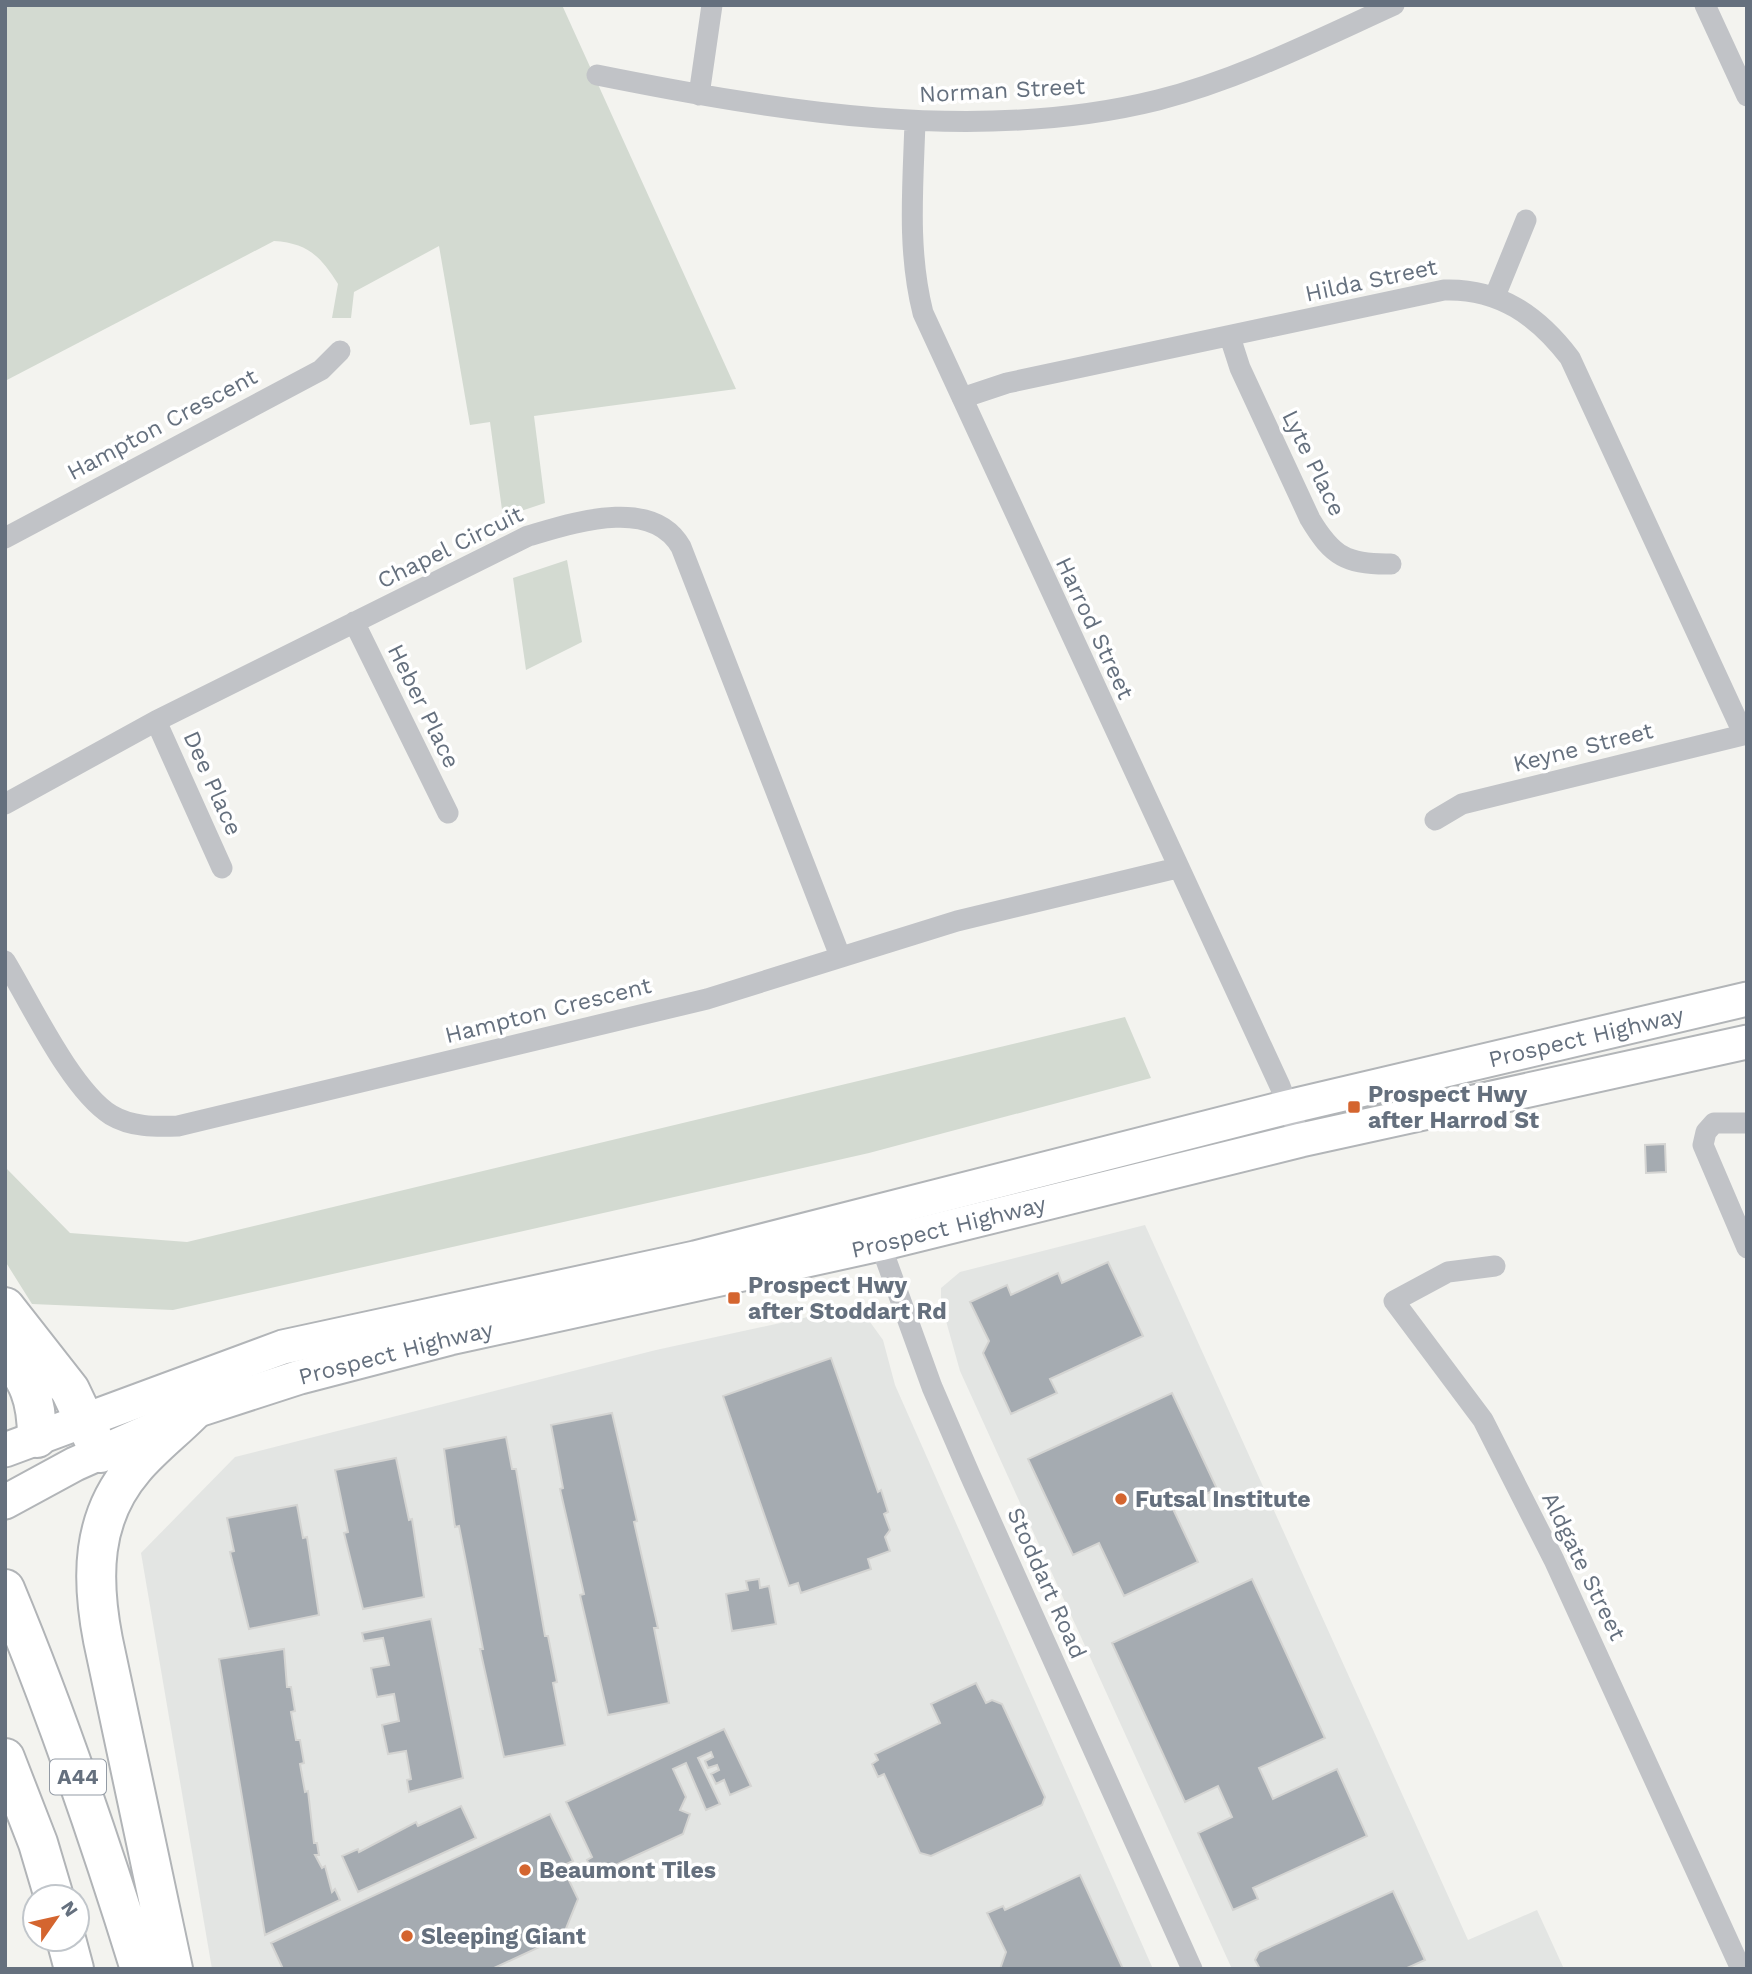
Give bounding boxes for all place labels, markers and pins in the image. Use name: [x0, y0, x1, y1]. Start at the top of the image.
place label: Prospect Hwy after Harrod St: [1368, 1081, 1539, 1134]
marker: Prospect Hwy after Harrod St: [1346, 1099, 1362, 1115]
place label: Prospect Hwy after Stoddart Rd: [748, 1272, 947, 1325]
marker: Prospect Hwy after Stoddart Rd: [726, 1290, 742, 1306]
place label: Futsal Institute: [1135, 1486, 1311, 1513]
marker: Futsal Institute: [1113, 1491, 1129, 1507]
place label: Beaumont Tiles: [539, 1857, 716, 1884]
marker: Beaumont Tiles: [517, 1862, 533, 1878]
place label: Sleeping Giant: [421, 1923, 586, 1950]
marker: Sleeping Giant: [399, 1928, 415, 1944]

